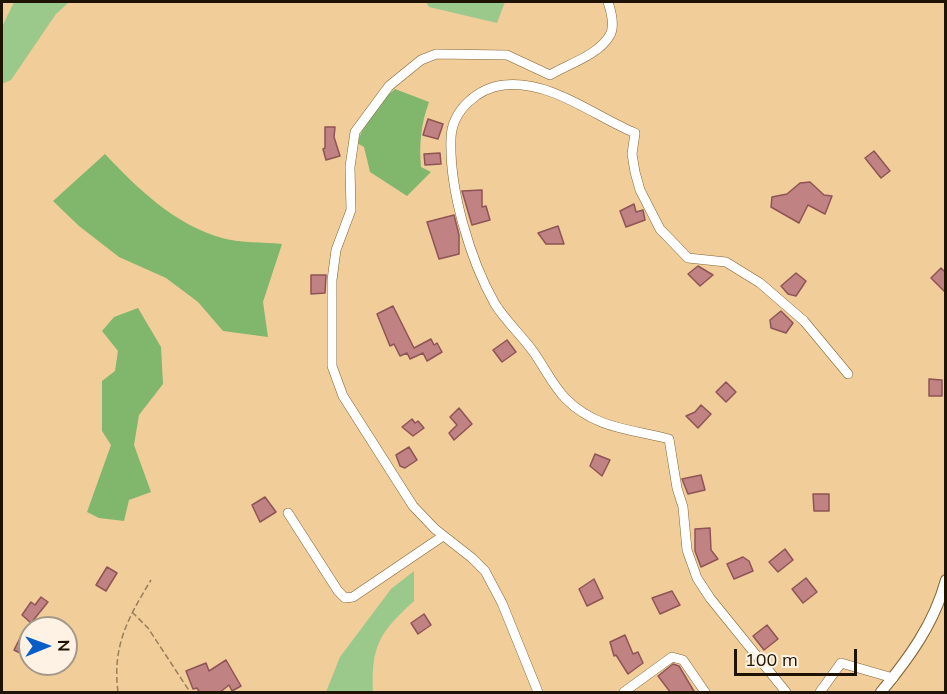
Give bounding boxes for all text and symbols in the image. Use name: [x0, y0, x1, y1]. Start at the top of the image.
north arrow: [18, 616, 78, 676]
scale bar: [737, 637, 860, 675]
text: N: [54, 640, 74, 652]
text: 100 m: [745, 648, 798, 671]

